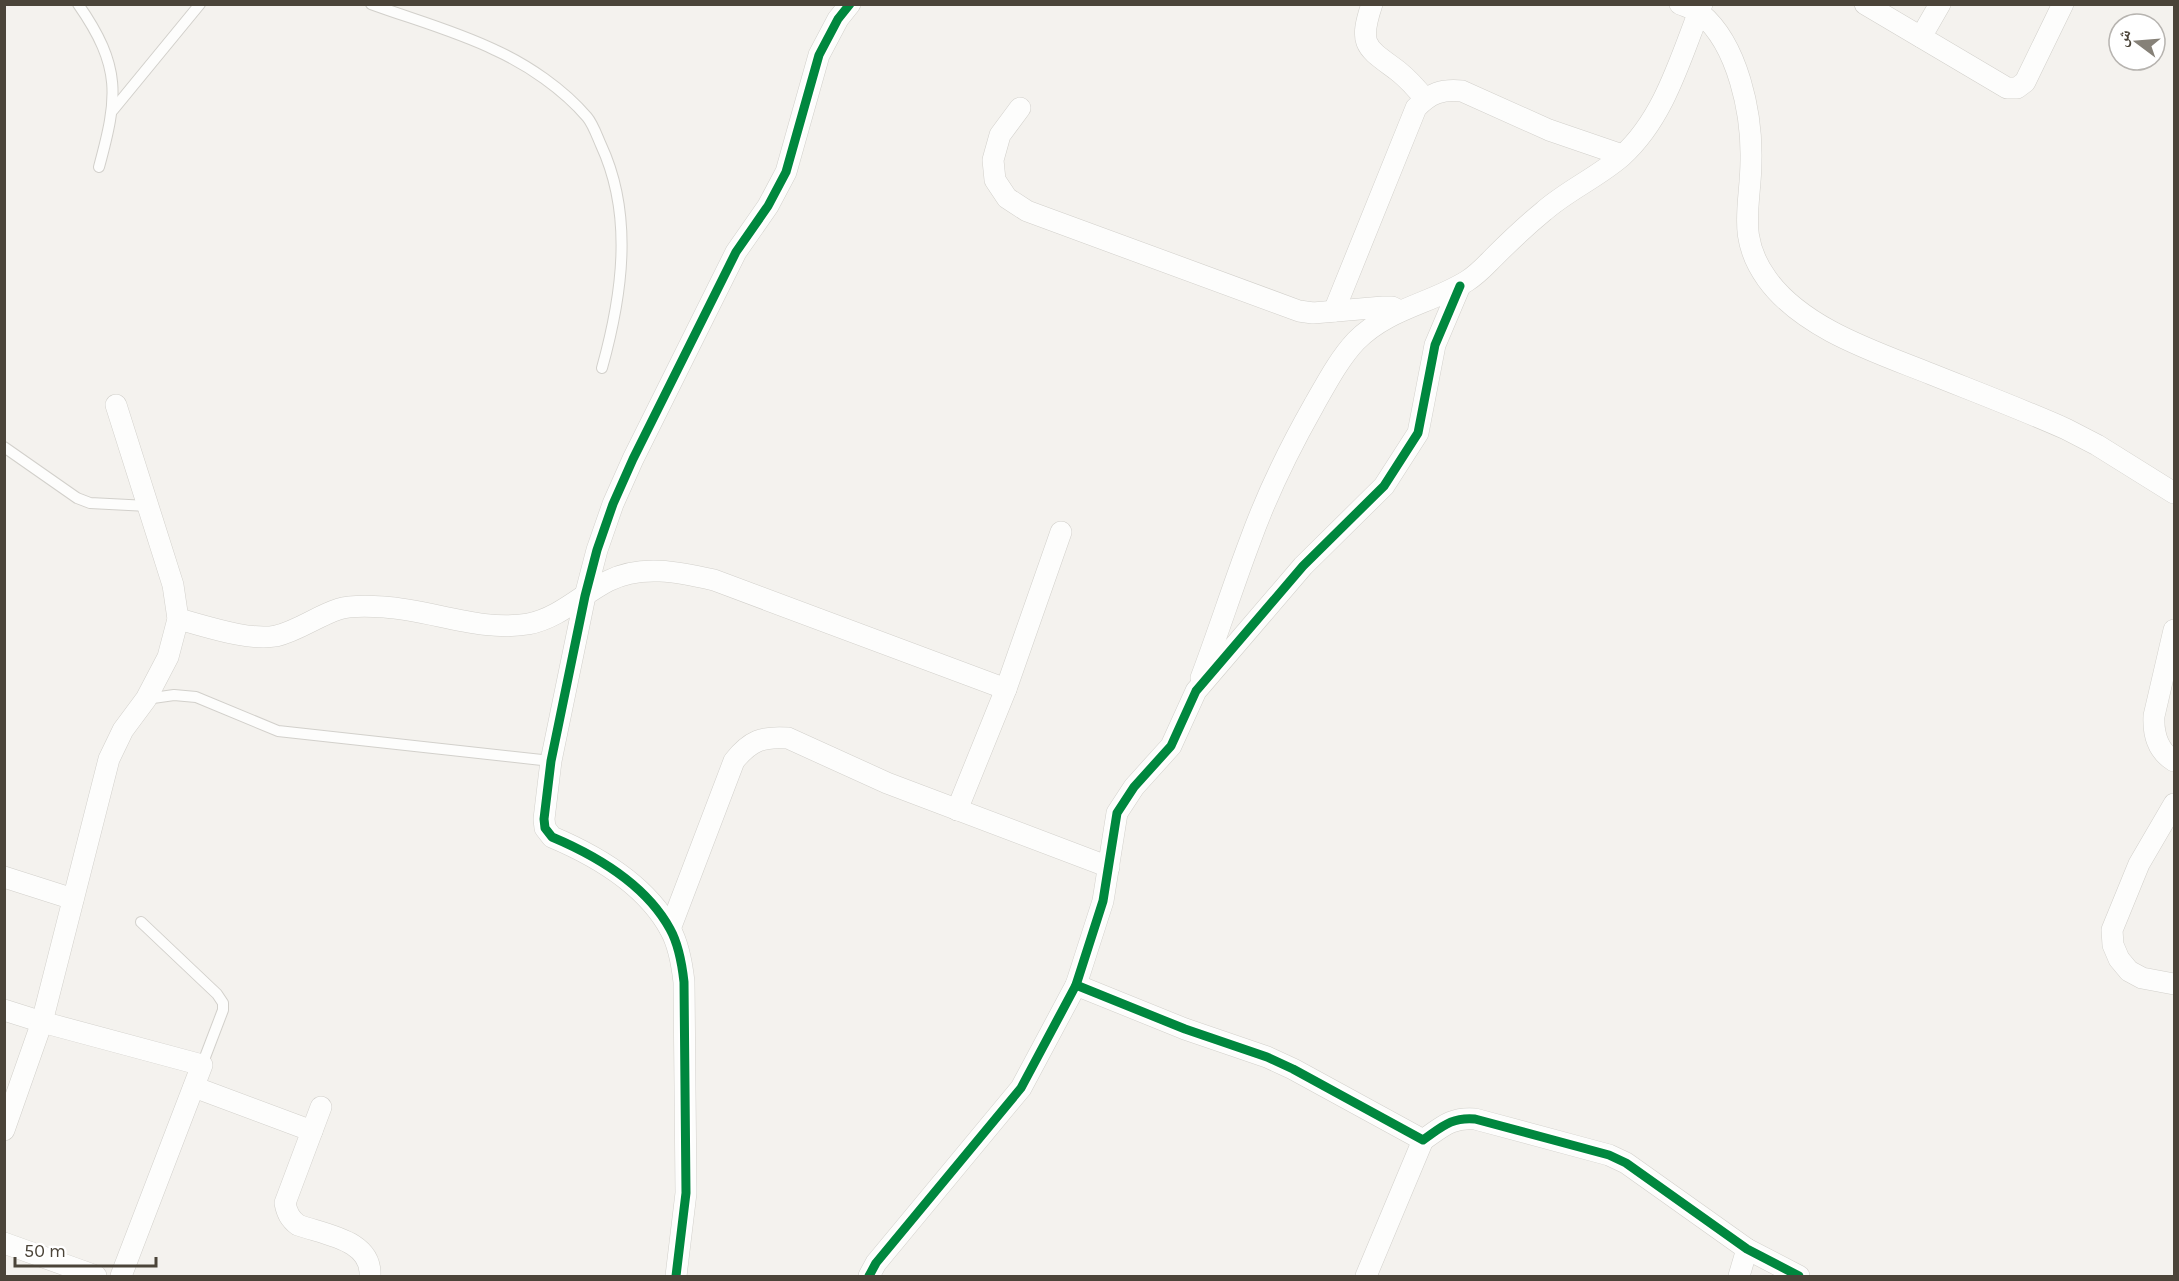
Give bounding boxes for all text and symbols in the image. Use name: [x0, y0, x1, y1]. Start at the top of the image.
north arrow: [2107, 12, 2167, 72]
text: ش: [2112, 27, 2135, 49]
scale bar: [15, 1230, 156, 1268]
text: 50 m: [24, 1240, 66, 1262]

